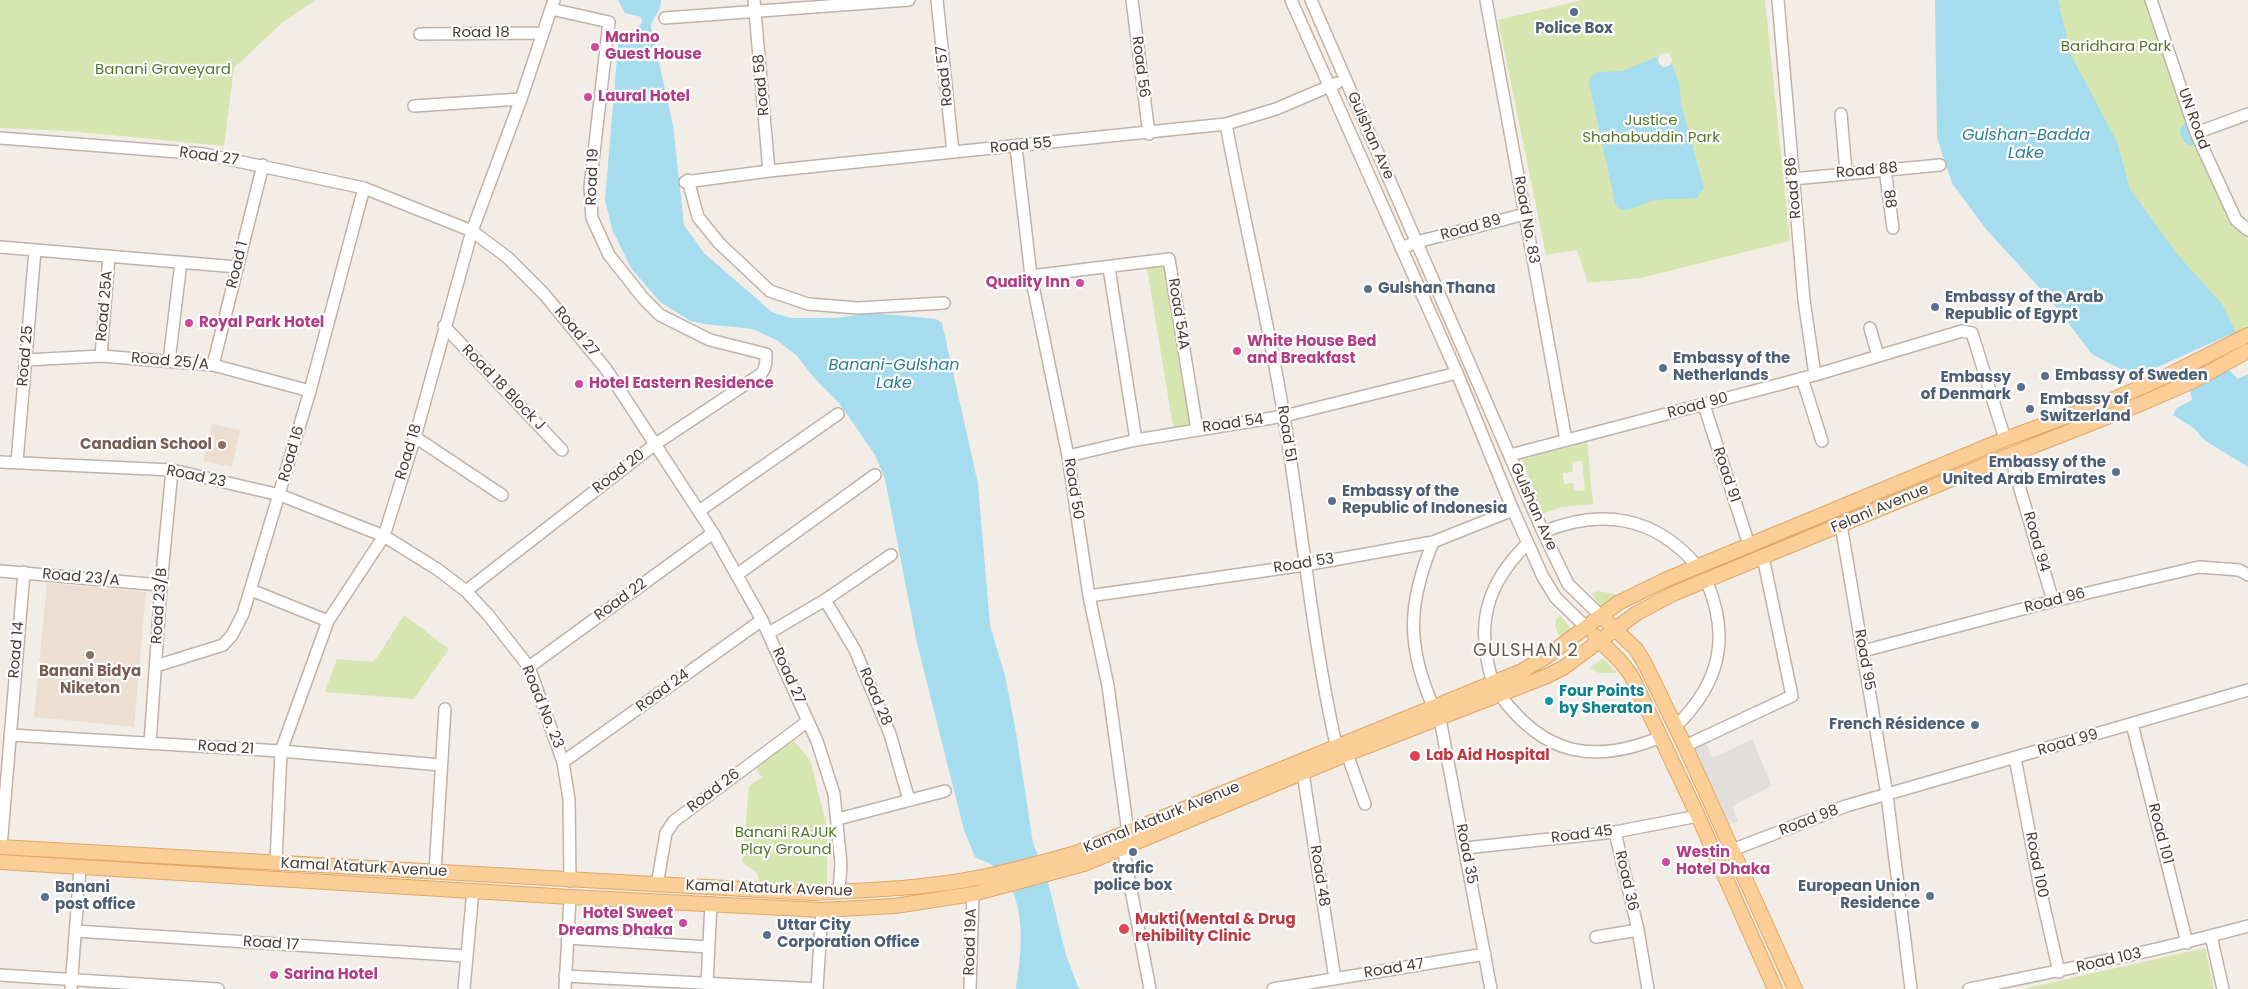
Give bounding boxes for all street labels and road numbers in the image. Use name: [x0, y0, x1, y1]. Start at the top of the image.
street label: Road 18: [452, 24, 510, 42]
street label: Road 56: [1127, 35, 1153, 99]
street label: Road 57: [933, 45, 957, 107]
street label: Road 58: [750, 53, 774, 117]
street label: UN Road: [2174, 86, 2212, 152]
street label: Gulshan Ave: [1343, 89, 1397, 183]
street label: Road 55: [989, 134, 1053, 158]
street label: Road 27: [178, 144, 240, 170]
street label: Road 19: [583, 148, 603, 206]
street label: Road 86: [1782, 156, 1806, 220]
street label: Road 88: [1835, 159, 1899, 183]
street label: Road No. 83: [1509, 175, 1543, 265]
street label: 88: [1879, 188, 1899, 210]
street label: Road 89: [1439, 211, 1503, 245]
street label: Road 1: [223, 240, 253, 290]
street label: Road 25A: [93, 270, 117, 342]
street label: Road 54A: [1163, 277, 1193, 351]
street label: Road 27: [550, 303, 602, 361]
street label: Road 25: [14, 325, 38, 387]
street label: Road 18 Block J: [457, 341, 549, 435]
street label: Road 25/A: [130, 350, 210, 374]
street label: Road 90: [1666, 389, 1730, 423]
street label: Road 51: [1273, 404, 1299, 464]
street label: Road 54: [1201, 411, 1265, 437]
street label: Road 18: [392, 422, 426, 482]
street label: Road 16: [275, 424, 309, 484]
street label: Road 91: [1709, 445, 1743, 505]
street label: Road 20: [589, 446, 649, 498]
street label: Road 50: [1059, 457, 1087, 521]
street label: Gulshan Ave: [1506, 460, 1560, 554]
street label: Road 23: [165, 462, 227, 492]
street label: Felani Avenue: [1828, 480, 1932, 538]
street label: Road 94: [2019, 510, 2053, 574]
street label: Road 53: [1272, 550, 1336, 578]
street label: Road 23/A: [42, 566, 120, 590]
street label: Road 23/B: [148, 567, 172, 645]
street label: Road 22: [591, 575, 651, 625]
street label: Road 96: [2023, 585, 2087, 617]
street label: Road 14: [6, 621, 28, 679]
street label: Road 95: [1850, 628, 1878, 692]
street label: Road 27: [768, 645, 808, 707]
street label: Road No. 23: [517, 663, 567, 751]
street label: Road 28: [855, 665, 895, 729]
street label: Road 24: [633, 666, 693, 716]
street label: Road 99: [2036, 726, 2100, 760]
street label: Road 21: [197, 737, 255, 759]
street label: Road 26: [684, 765, 744, 817]
street label: Kamal Ataturk Avenue: [1081, 778, 1243, 858]
street label: Road 98: [1777, 802, 1841, 840]
street label: Road 101: [2144, 802, 2176, 866]
street label: Road 35: [1451, 822, 1481, 886]
street label: Road 45: [1550, 822, 1614, 848]
street label: Road 100: [2021, 831, 2051, 899]
street label: Road 48: [1305, 844, 1333, 908]
street label: Road 36: [1610, 849, 1642, 913]
street label: Kamal Ataturk Avenue: [280, 855, 448, 881]
street label: Kamal Ataturk Avenue: [685, 877, 853, 901]
street label: Road 19A: [961, 908, 981, 976]
street label: Road 17: [242, 933, 300, 955]
street label: Road 103: [2075, 945, 2143, 977]
street label: Road 47: [1363, 955, 1425, 983]

